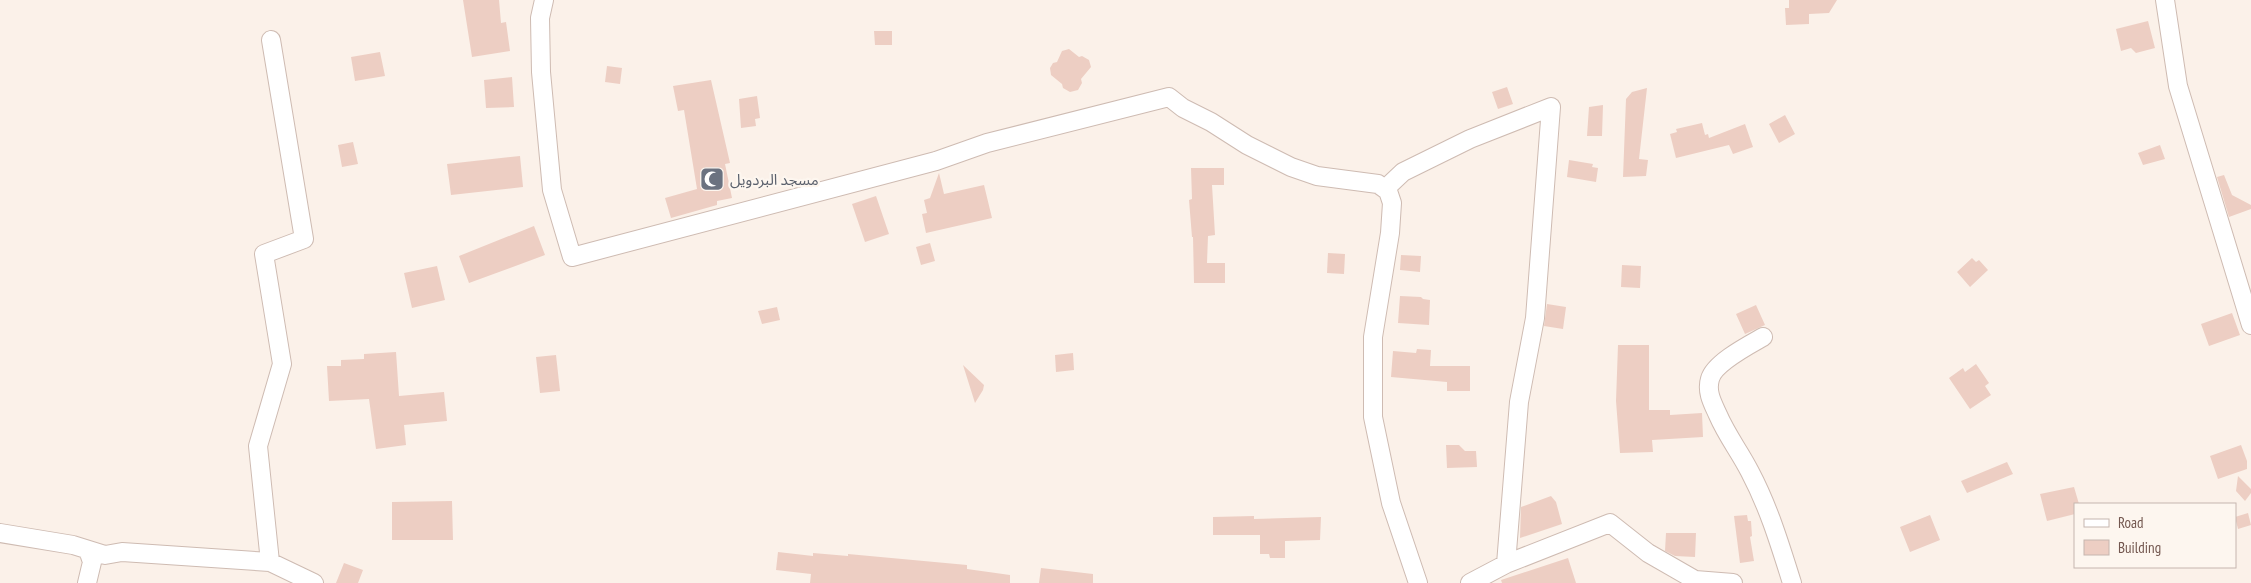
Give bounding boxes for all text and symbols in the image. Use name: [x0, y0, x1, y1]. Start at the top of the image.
mosque icon: مسجد البردويل: [699, 166, 725, 192]
place label: مسجد البردويل: [730, 170, 819, 189]
legend: [2074, 503, 2236, 568]
text: Road: [2118, 513, 2144, 532]
text: Building: [2118, 538, 2161, 557]

